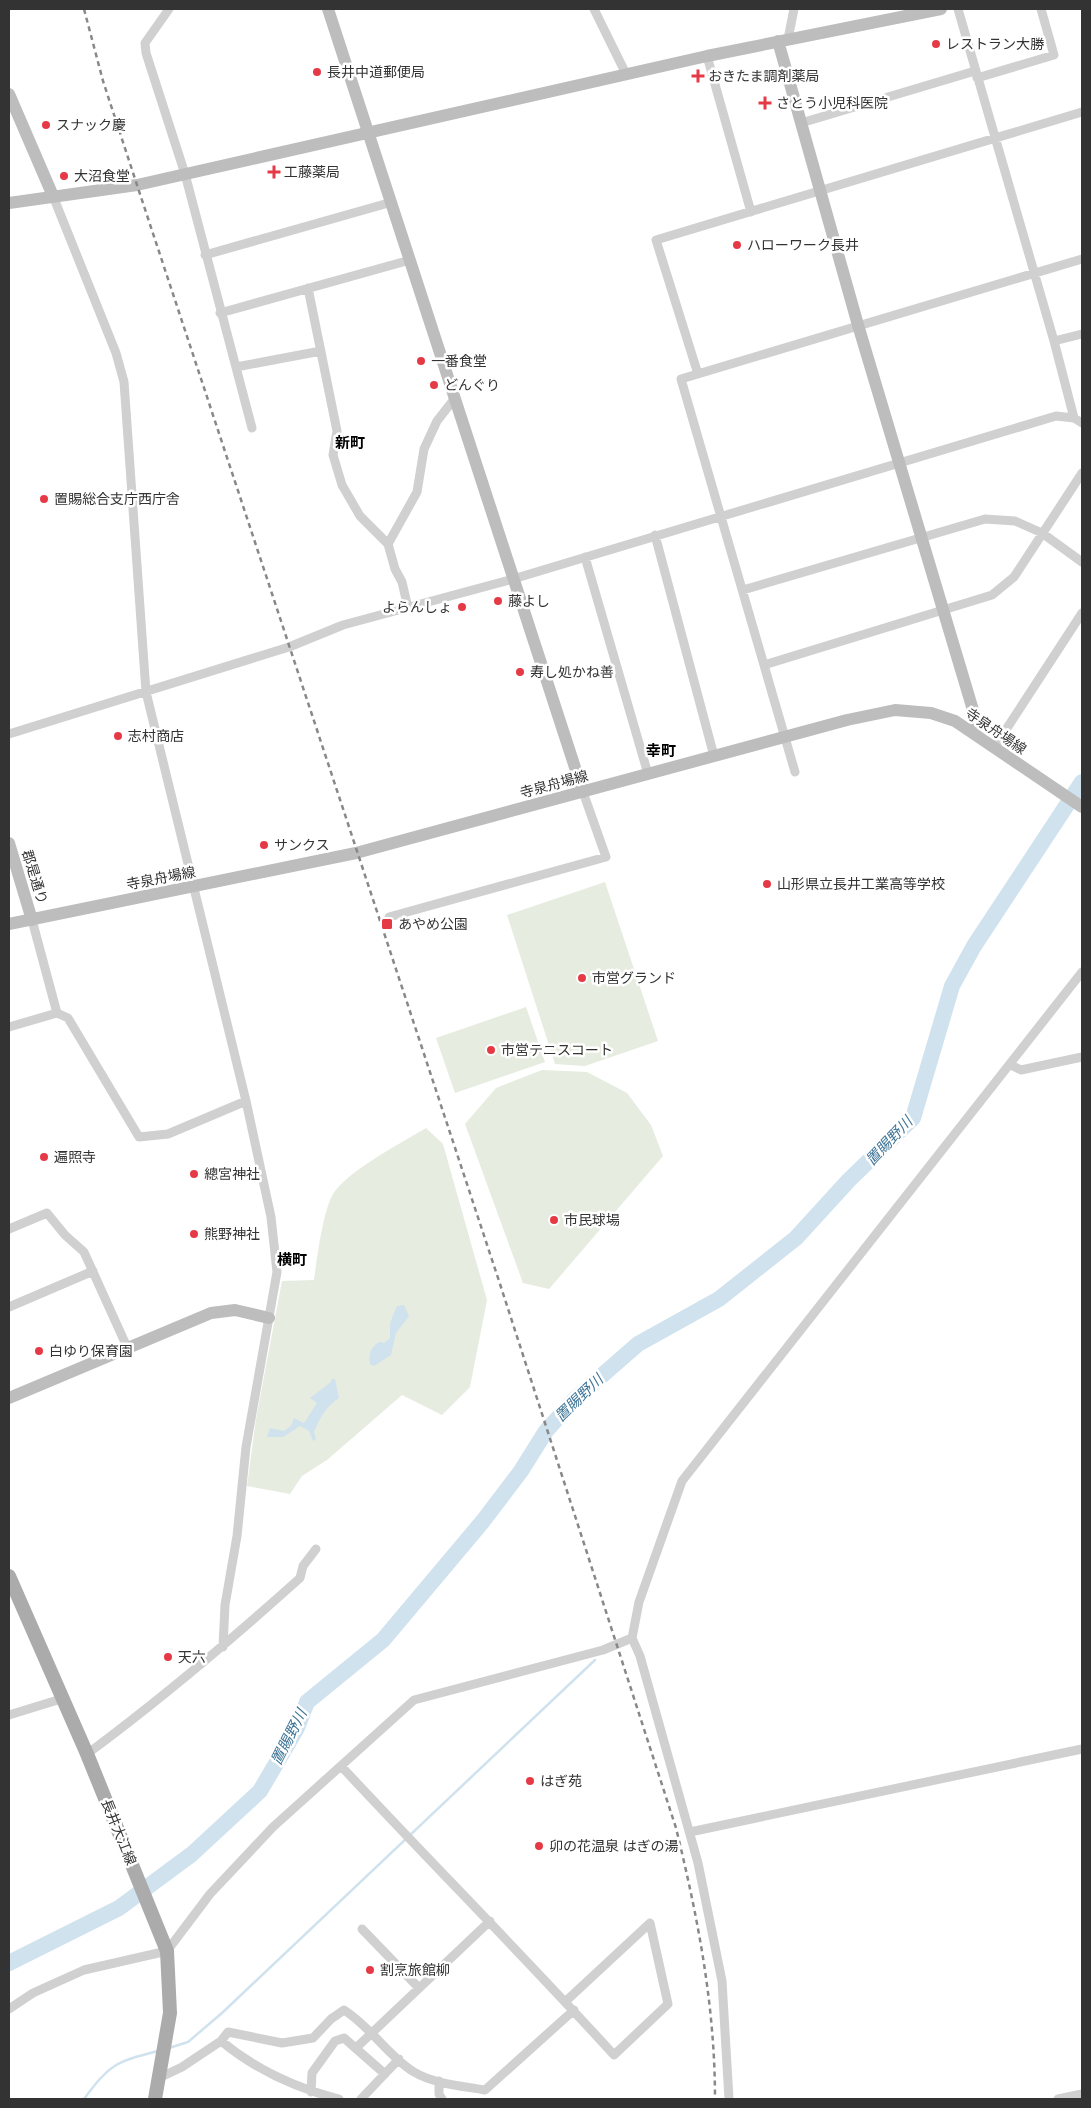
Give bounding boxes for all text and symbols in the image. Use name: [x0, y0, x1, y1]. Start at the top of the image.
place label: レストラン大勝: [946, 35, 1045, 54]
marker: レストラン大勝: [930, 38, 942, 50]
place label: 長井中道郵便局: [327, 63, 425, 82]
marker: 長井中道郵便局: [311, 66, 323, 78]
place label: おきたま調剤薬局: [708, 67, 820, 86]
marker: おきたま調剤薬局: [692, 70, 704, 82]
place label: さとう小児科医院: [776, 94, 888, 113]
marker: さとう小児科医院: [758, 96, 772, 110]
place label: スナック慶: [56, 116, 126, 135]
marker: スナック慶: [40, 119, 52, 131]
place label: 工藤薬局: [284, 163, 340, 182]
marker: 工藤薬局: [268, 166, 280, 178]
place label: 大沼食堂: [74, 167, 130, 186]
marker: 大沼食堂: [58, 170, 70, 182]
place label: ハローワーク長井: [747, 236, 859, 255]
marker: ハローワーク長井: [731, 239, 743, 251]
place label: 一番食堂: [431, 352, 487, 371]
marker: 一番食堂: [415, 355, 427, 367]
place label: どんぐり: [444, 376, 500, 395]
marker: どんぐり: [428, 379, 440, 391]
district label: 新町: [335, 433, 365, 453]
place label: 置賜総合支庁西庁舎: [54, 490, 180, 509]
marker: 置賜総合支庁西庁舎: [38, 493, 50, 505]
place label: 藤よし: [508, 592, 550, 611]
marker: 藤よし: [492, 595, 504, 607]
place label: よらんしょ: [382, 598, 452, 617]
marker: よらんしょ: [456, 601, 468, 613]
place label: 寿し処かね善: [530, 663, 614, 682]
marker: 寿し処かね善: [514, 666, 526, 678]
street label: 寺泉舟場線: [961, 704, 1030, 759]
place label: 志村商店: [128, 727, 184, 746]
marker: 志村商店: [112, 730, 124, 742]
district label: 幸町: [646, 741, 676, 761]
street label: 寺泉舟場線: [518, 766, 590, 803]
place label: サンクス: [274, 836, 330, 855]
marker: サンクス: [258, 839, 270, 851]
street label: 郡是通り: [17, 848, 52, 907]
street label: 寺泉舟場線: [125, 862, 197, 894]
place label: 山形県立長井工業高等学校: [777, 875, 945, 894]
marker: 山形県立長井工業高等学校: [761, 878, 773, 890]
place label: あやめ公園: [398, 915, 468, 934]
marker: あやめ公園: [380, 917, 394, 931]
place label: 市営グランド: [592, 969, 676, 988]
marker: 市営グランド: [576, 972, 588, 984]
place label: 市営テニスコート: [501, 1041, 613, 1060]
marker: 市営テニスコート: [485, 1044, 497, 1056]
water label: 置賜野川: [861, 1111, 918, 1170]
place label: 遍照寺: [54, 1148, 96, 1167]
marker: 遍照寺: [38, 1151, 50, 1163]
place label: 總宮神社: [204, 1165, 260, 1184]
marker: 總宮神社: [188, 1168, 200, 1180]
place label: 市民球場: [564, 1211, 620, 1230]
marker: 市民球場: [548, 1214, 560, 1226]
place label: 熊野神社: [204, 1225, 260, 1244]
marker: 熊野神社: [188, 1228, 200, 1240]
district label: 横町: [277, 1250, 307, 1270]
place label: 白ゆり保育園: [49, 1342, 133, 1361]
marker: 白ゆり保育園: [33, 1345, 45, 1357]
water label: 置賜野川: [550, 1369, 609, 1426]
place label: 天六: [178, 1648, 206, 1667]
marker: 天六: [162, 1651, 174, 1663]
water label: 置賜野川: [266, 1704, 312, 1768]
place label: はぎ苑: [540, 1772, 582, 1791]
marker: はぎ苑: [524, 1775, 536, 1787]
street label: 長井大江線: [97, 1796, 140, 1868]
place label: 卯の花温泉 はぎの湯: [549, 1837, 679, 1856]
marker: 卯の花温泉 はぎの湯: [533, 1840, 545, 1852]
place label: 割烹旅館柳: [380, 1961, 450, 1980]
marker: 割烹旅館柳: [364, 1964, 376, 1976]

